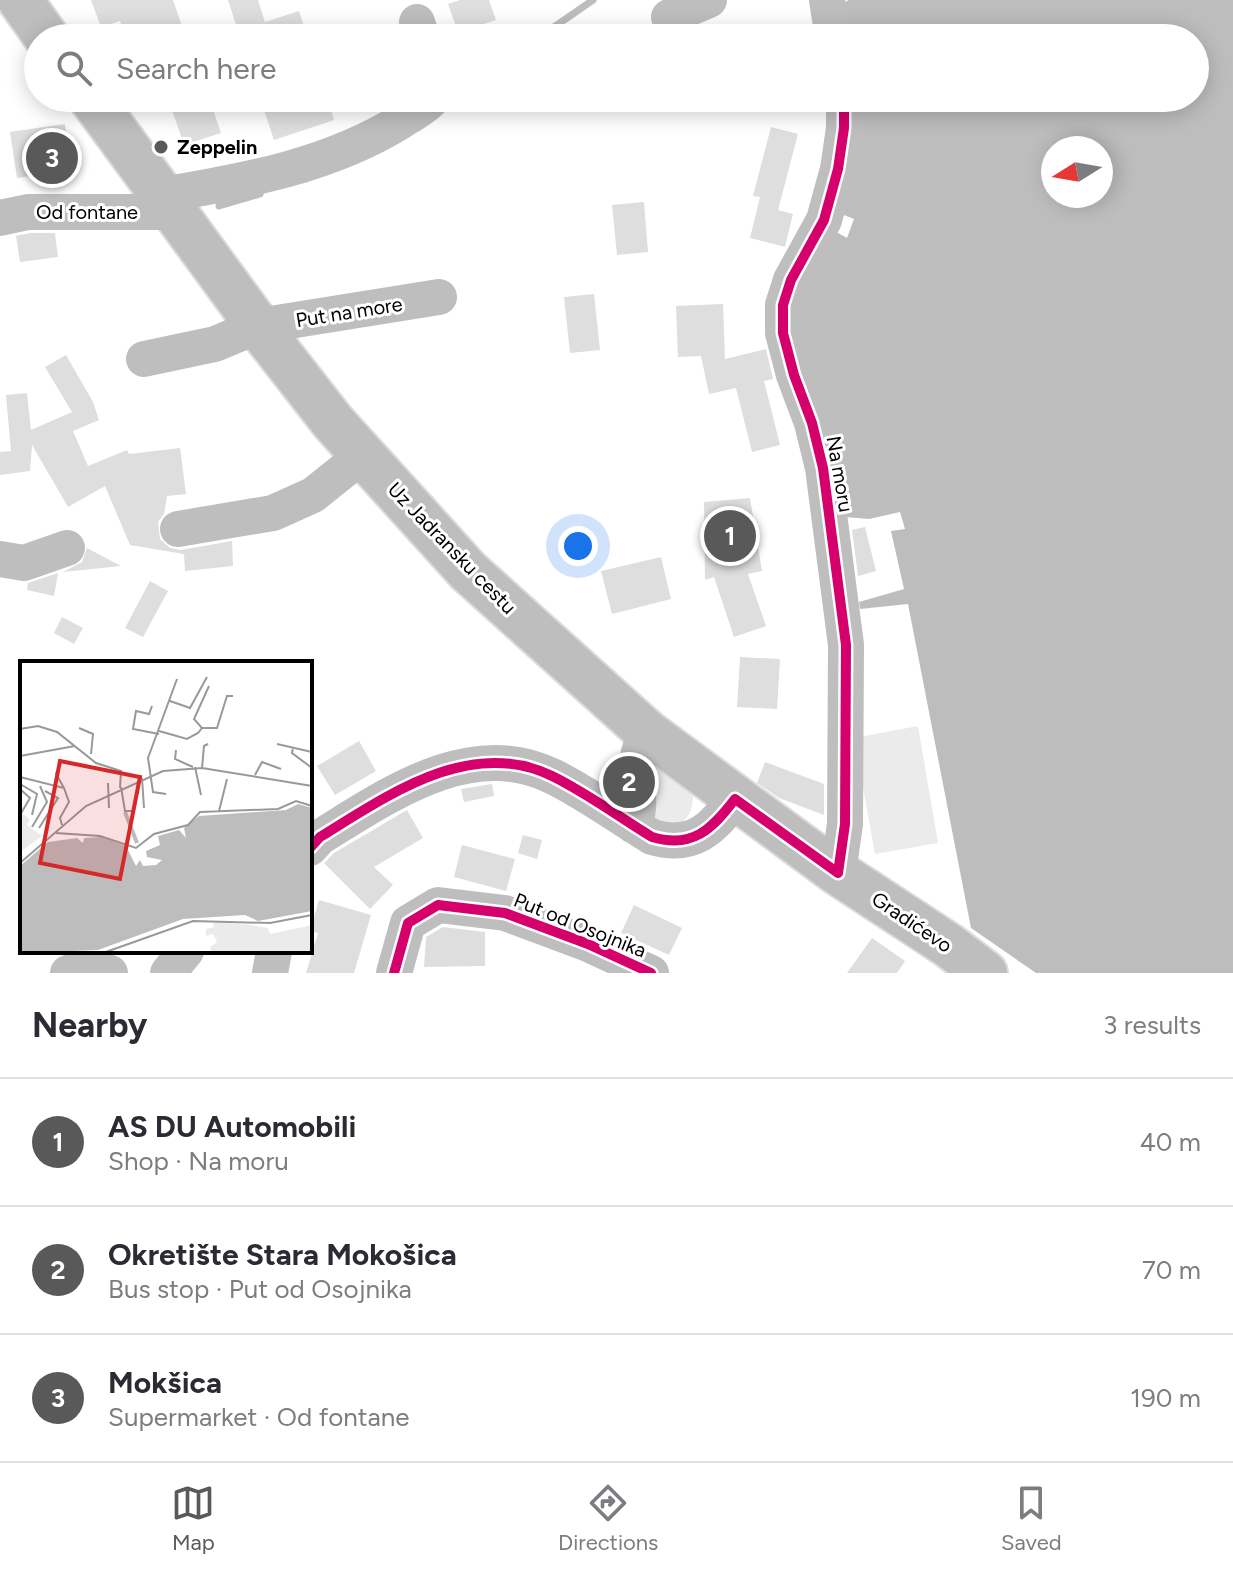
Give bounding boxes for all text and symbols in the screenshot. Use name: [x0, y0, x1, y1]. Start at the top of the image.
search box: [24, 24, 1209, 112]
icon: search: [52, 46, 96, 90]
text: Search here: [116, 50, 276, 87]
pin: 3: [26, 128, 78, 188]
place label: Zeppelin: [177, 135, 257, 159]
north arrow: [1041, 136, 1113, 208]
marker: Zeppelin: [152, 138, 170, 156]
street label: Od fontane: [36, 200, 138, 224]
street label: Put na more: [294, 292, 404, 332]
street label: Na moru: [821, 434, 859, 514]
street label: Uz Jadransku cestu: [383, 477, 521, 619]
pin: 1: [704, 506, 756, 566]
your location: [558, 526, 598, 566]
inset map: [20, 661, 312, 953]
pin: 2: [603, 752, 655, 812]
street label: Gradićevo: [867, 886, 957, 958]
street label: Put od Osojnika: [510, 888, 650, 962]
text: Nearby: [32, 1005, 147, 1046]
text: 3 results: [1103, 1009, 1201, 1041]
text: AS DU Automobili: [108, 1108, 356, 1145]
text: 1: [53, 1126, 63, 1158]
text: 40 m: [1140, 1126, 1201, 1158]
text: Shop · Na moru: [108, 1145, 289, 1177]
text: Okretište Stara Mokošica: [108, 1236, 457, 1273]
text: 2: [50, 1254, 66, 1286]
text: 70 m: [1142, 1254, 1201, 1286]
text: Bus stop · Put od Osojnika: [108, 1273, 412, 1305]
text: Mokšica: [108, 1364, 222, 1401]
text: 3: [51, 1382, 65, 1414]
text: 190 m: [1130, 1382, 1201, 1414]
text: Supermarket · Od fontane: [108, 1401, 409, 1433]
tab: Map: [171, 1481, 215, 1556]
tab: Directions: [558, 1481, 658, 1556]
tab: Saved: [1001, 1481, 1062, 1556]

